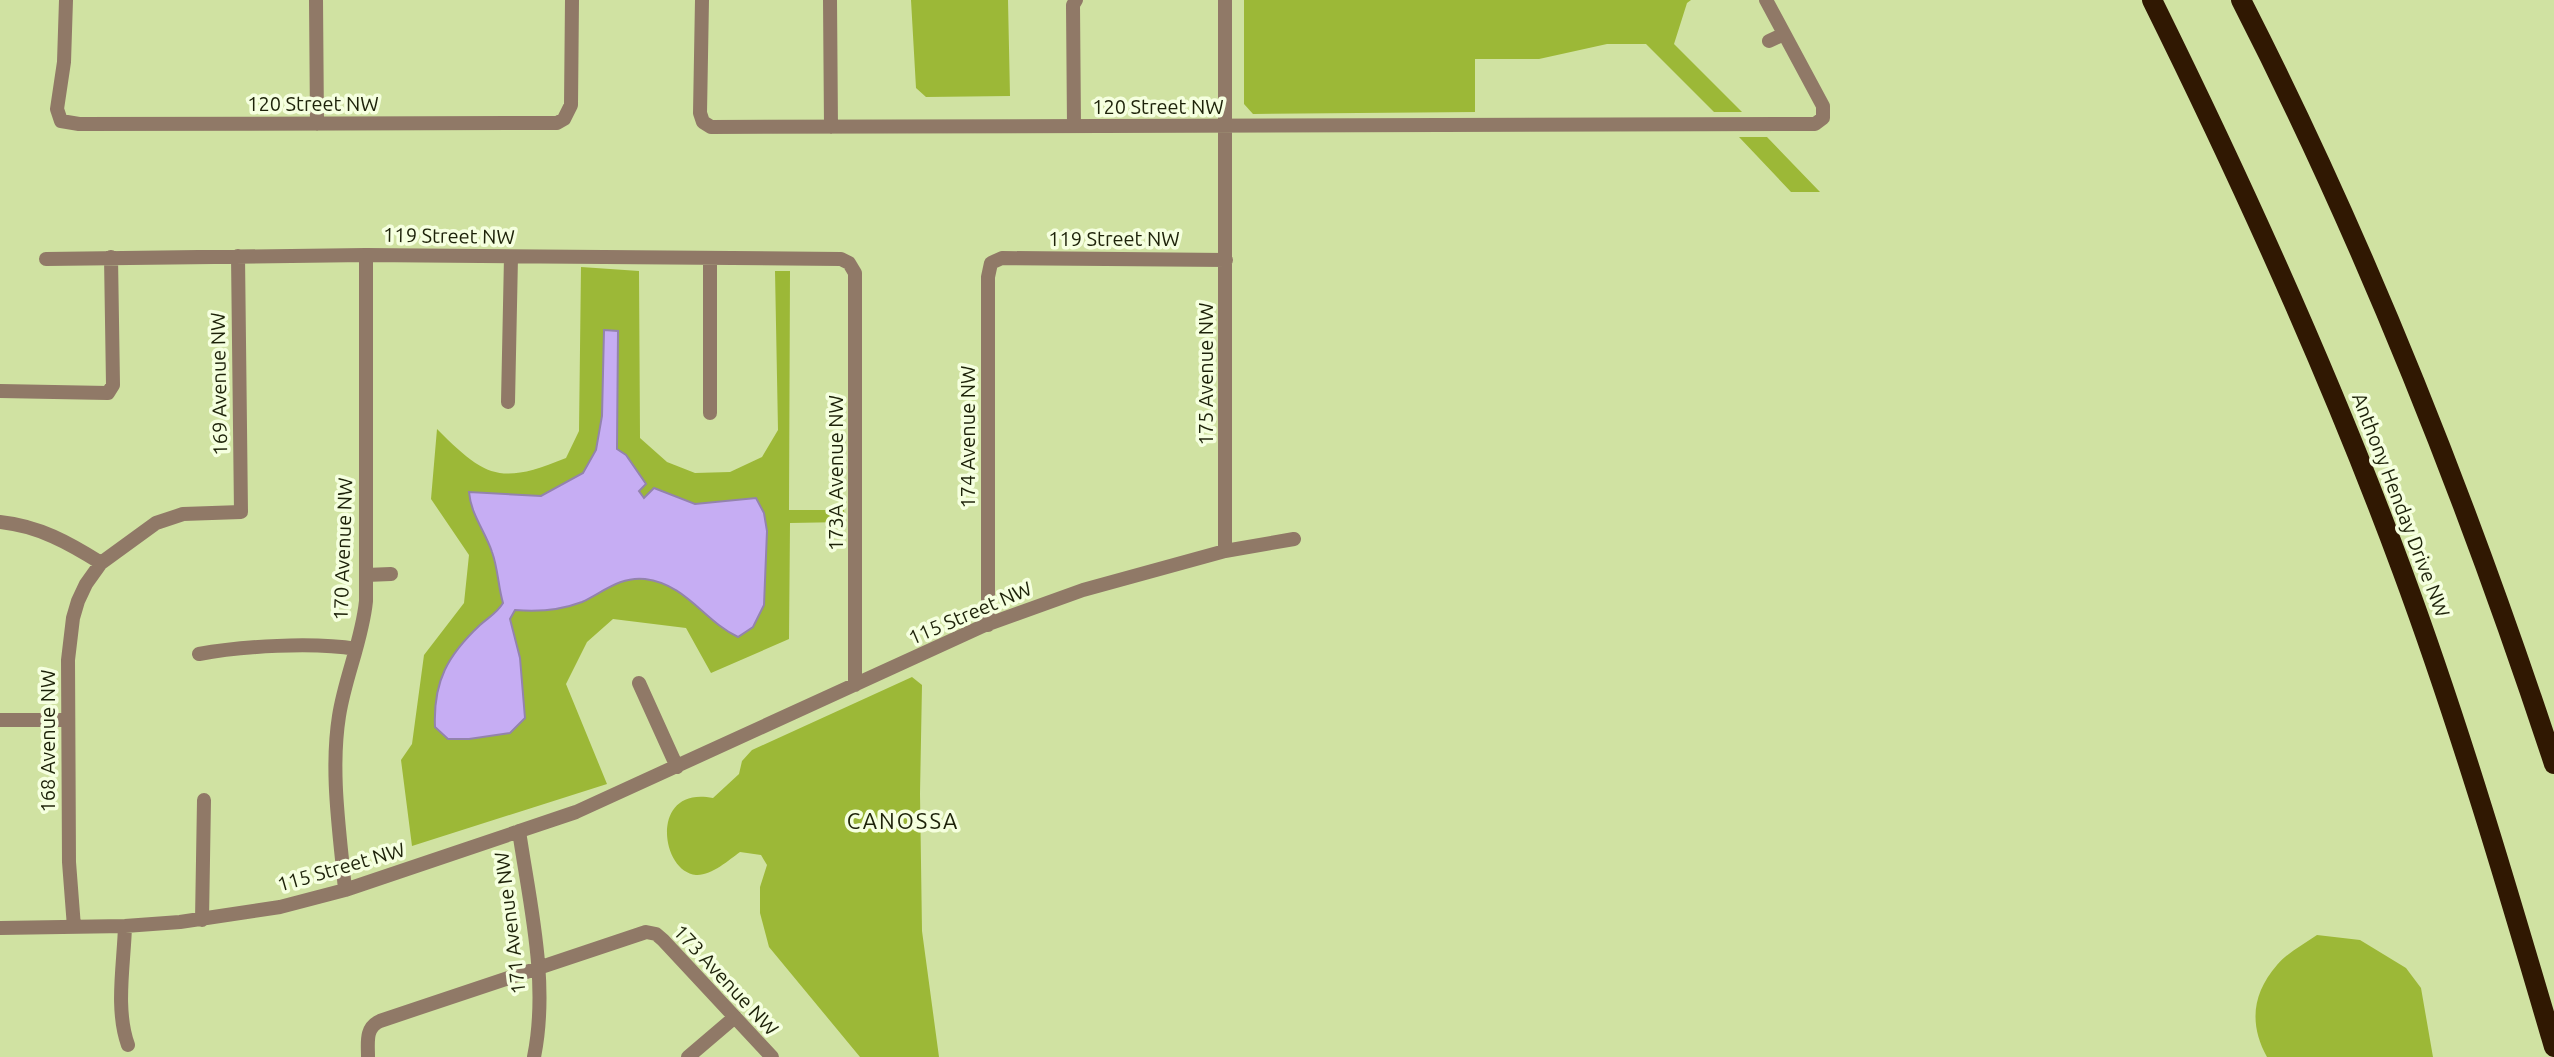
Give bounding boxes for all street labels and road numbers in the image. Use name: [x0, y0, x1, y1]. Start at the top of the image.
street label: 120 Street NW: [247, 92, 379, 115]
street label: 120 Street NW: [1092, 95, 1224, 118]
street label: 119 Street NW: [383, 223, 515, 248]
street label: 119 Street NW: [1048, 227, 1180, 250]
street label: 175 Avenue NW: [1194, 302, 1217, 446]
street label: 169 Avenue NW: [206, 312, 231, 456]
street label: 174 Avenue NW: [956, 365, 979, 509]
street label: Anthony Henday Drive NW: [2348, 390, 2455, 620]
street label: 173A Avenue NW: [824, 395, 847, 551]
street label: 170 Avenue NW: [329, 477, 356, 621]
street label: 115 Street NW: [905, 576, 1035, 649]
street label: 168 Avenue NW: [36, 669, 59, 813]
street label: 115 Street NW: [274, 837, 407, 896]
street label: 171 Avenue NW: [489, 851, 530, 995]
street label: 173 Avenue NW: [669, 919, 784, 1040]

